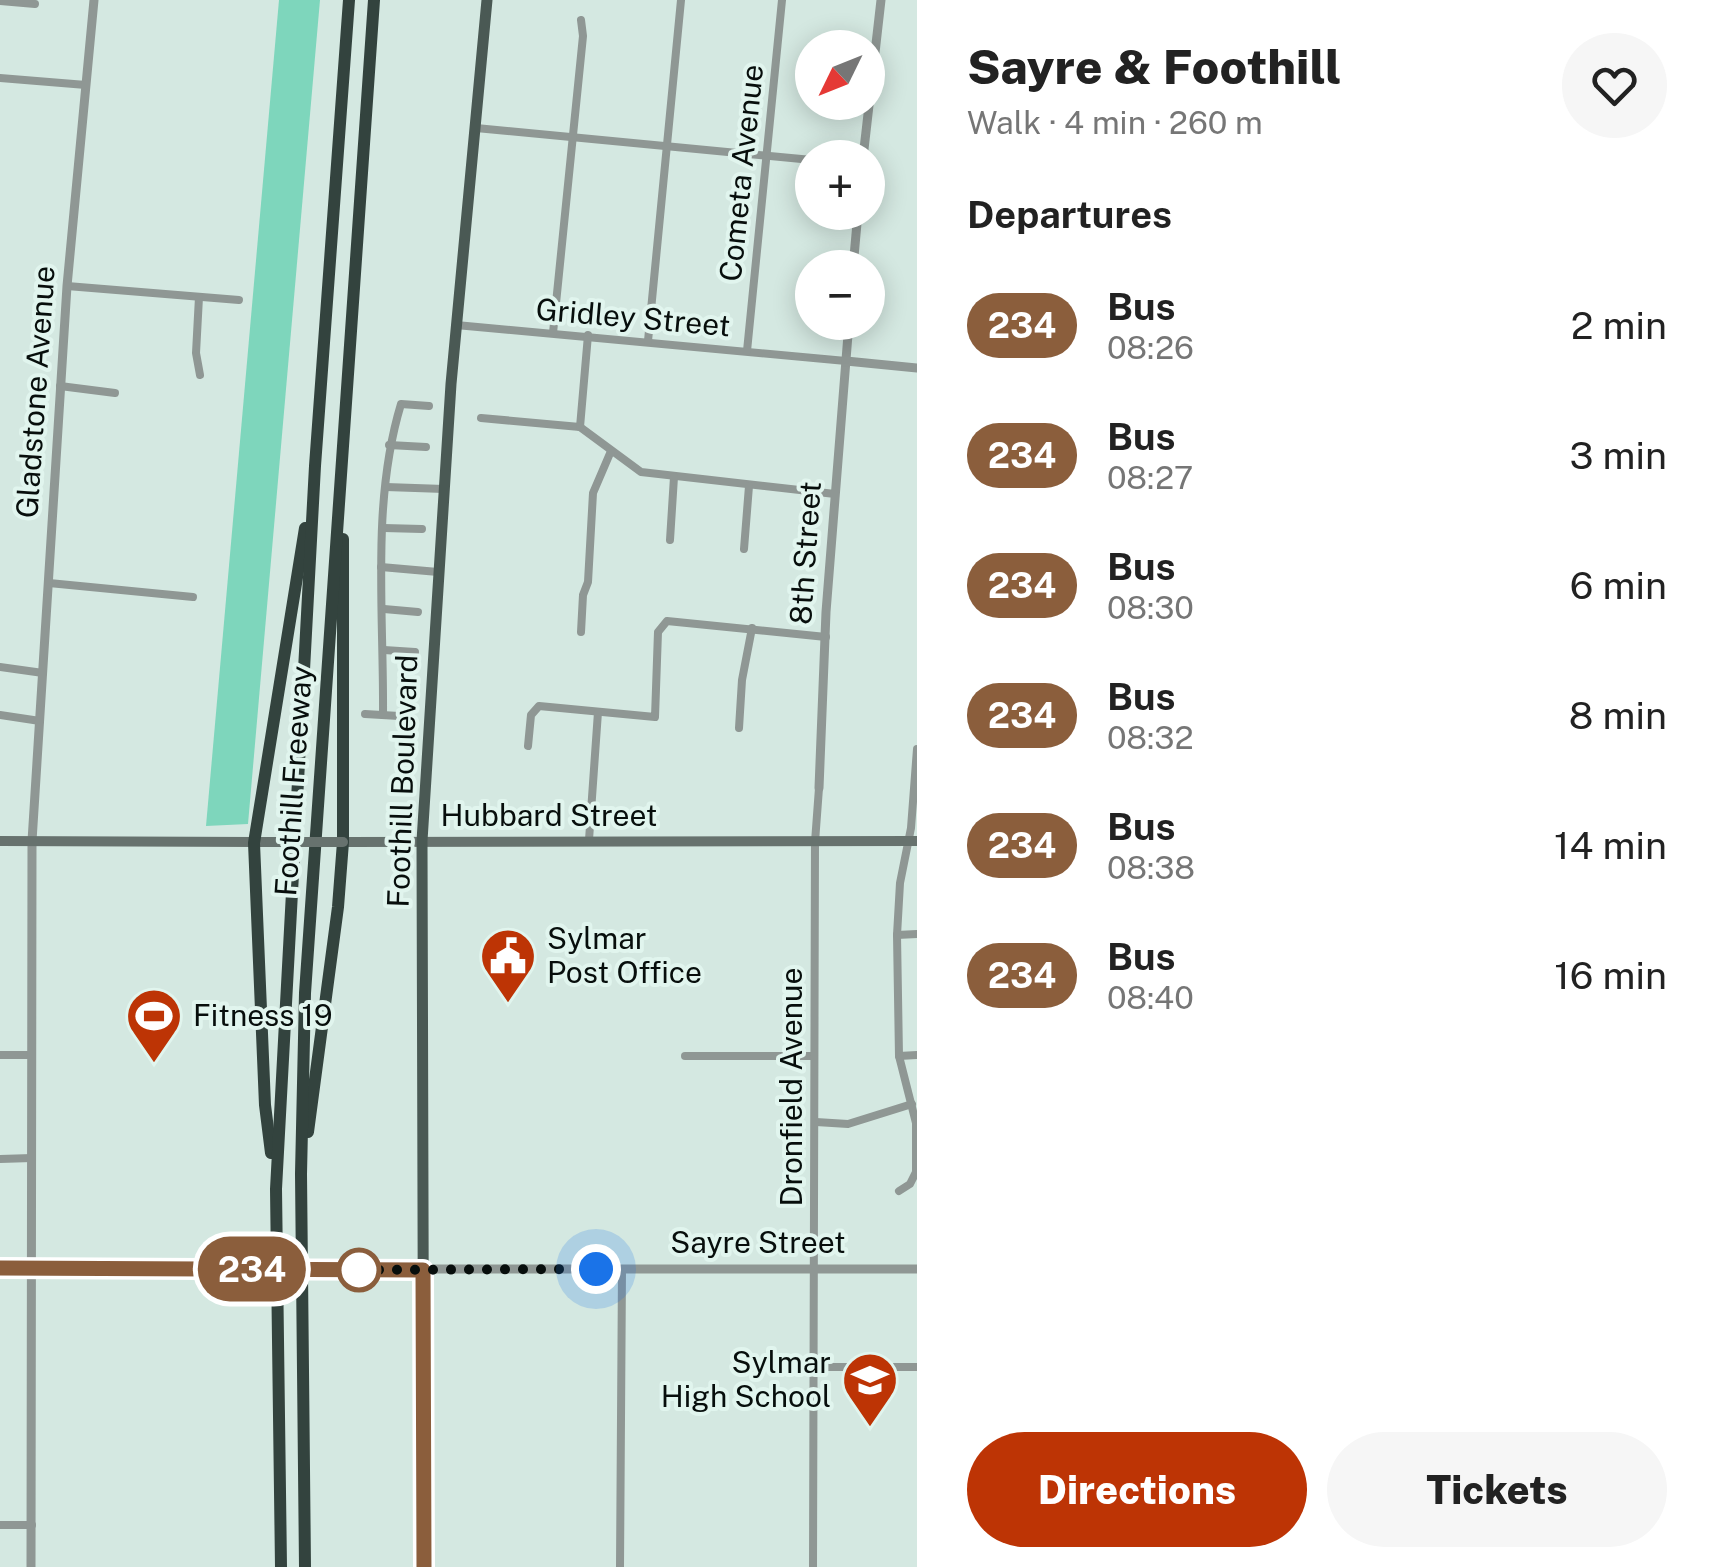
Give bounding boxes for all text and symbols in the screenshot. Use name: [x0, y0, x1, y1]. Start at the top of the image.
north arrow: [795, 30, 885, 120]
map controls: [795, 30, 885, 340]
button: heart: [1562, 33, 1667, 138]
text: Sayre & Foothill: [967, 38, 1341, 95]
street label: Cometa Avenue: [712, 62, 770, 283]
text: Walk · 4 min · 260 m: [967, 104, 1263, 141]
button: +: [795, 140, 885, 230]
text: Departures: [967, 192, 1172, 237]
button: −: [795, 250, 885, 340]
street label: Gladstone Avenue: [8, 265, 62, 519]
text: Bus: [1107, 284, 1176, 329]
street label: Gridley Street: [534, 291, 732, 343]
text: 2 min: [1571, 303, 1667, 348]
text: 234: [988, 305, 1056, 346]
text: 08:26: [1107, 329, 1194, 366]
text: Bus: [1107, 414, 1176, 459]
text: 3 min: [1569, 433, 1667, 478]
text: 234: [988, 435, 1056, 476]
text: 08:27: [1107, 459, 1193, 496]
street label: 8th Street: [782, 480, 828, 626]
text: Bus: [1107, 544, 1176, 589]
text: 6 min: [1570, 563, 1667, 608]
text: 234: [988, 565, 1056, 606]
text: 08:30: [1107, 589, 1194, 626]
street label: Foothill Boulevard: [380, 654, 424, 908]
street label: Foothill Freeway: [267, 665, 319, 897]
text: Bus: [1107, 674, 1176, 719]
text: 8 min: [1569, 693, 1667, 738]
text: 234: [988, 695, 1056, 736]
text: 08:32: [1107, 719, 1194, 756]
street label: Hubbard Street: [440, 797, 658, 833]
text: Bus: [1107, 804, 1176, 849]
text: 14 min: [1554, 823, 1667, 868]
text: 234: [988, 825, 1056, 866]
text: 08:38: [1107, 849, 1195, 886]
place label: Sylmar Post Office: [547, 920, 702, 990]
public building icon: Sylmar Post Office: [478, 926, 538, 1005]
text: Bus: [1107, 934, 1176, 979]
text: 16 min: [1554, 953, 1667, 998]
text: 234: [988, 955, 1056, 996]
street label: Dronfield Avenue: [773, 968, 809, 1206]
text: 08:40: [1107, 979, 1194, 1016]
sports icon: Fitness 19: [124, 986, 184, 1065]
place label: Fitness 19: [193, 997, 333, 1033]
street label: Sayre Street: [670, 1224, 846, 1260]
line badge: 234: [194, 1236, 310, 1302]
your location: [571, 1244, 621, 1294]
text: 234: [218, 1249, 286, 1290]
unlabelled marker: [338, 1249, 380, 1291]
place label: Sylmar High School: [661, 1344, 831, 1414]
school or university icon: Sylmar High School: [840, 1350, 900, 1429]
button: Directions: [967, 1432, 1307, 1547]
button: Tickets: [1327, 1432, 1667, 1547]

